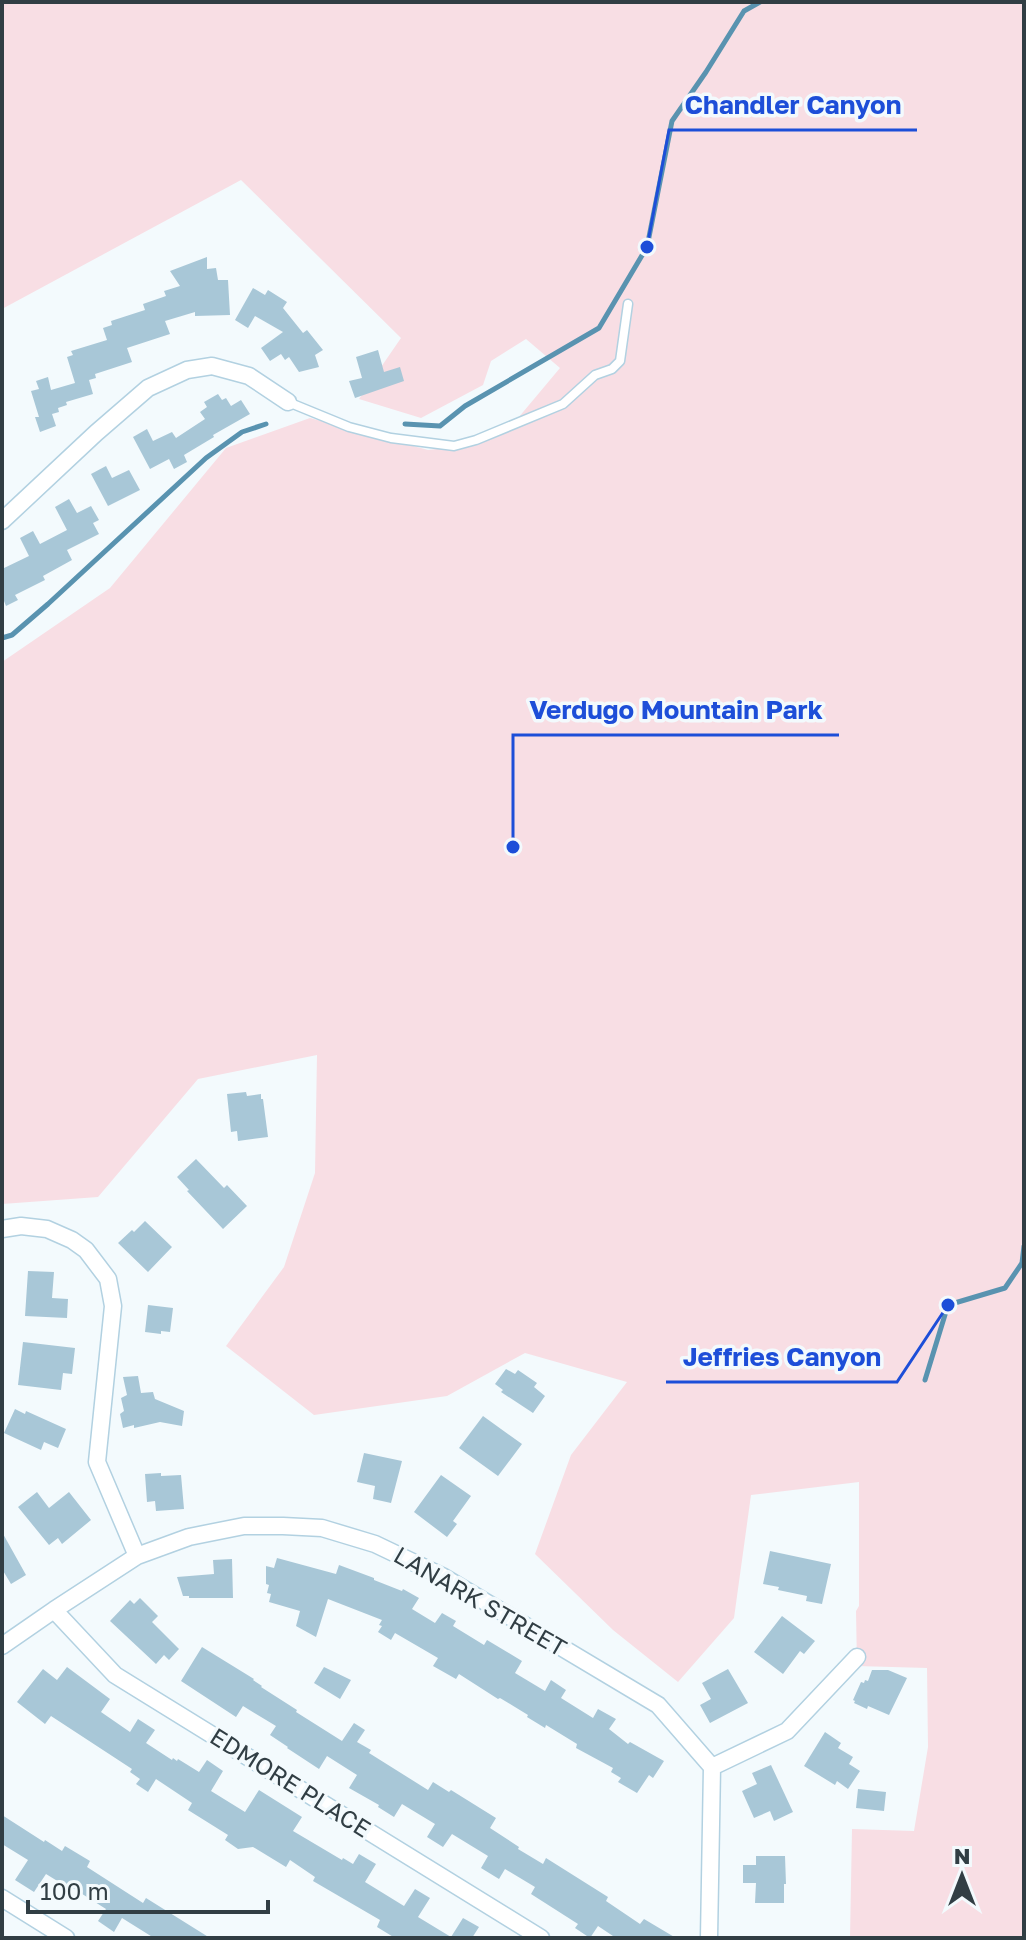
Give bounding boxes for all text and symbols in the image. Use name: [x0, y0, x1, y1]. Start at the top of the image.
callout: Chandler Canyon: [669, 80, 917, 130]
text: Chandler Canyon: [685, 89, 901, 120]
callout: Verdugo Mountain Park: [513, 685, 839, 735]
text: Verdugo Mountain Park: [529, 694, 823, 725]
callout: Jeffries Canyon: [666, 1332, 897, 1382]
text: Jeffries Canyon: [683, 1341, 881, 1372]
street label: LANARK STREET: [389, 1540, 572, 1662]
street label: EDMORE PLACE: [205, 1721, 376, 1843]
north arrow: [922, 1836, 1002, 1916]
text: N: [954, 1842, 970, 1869]
scale bar: [28, 1864, 268, 1914]
text: 100 m: [40, 1876, 109, 1905]

